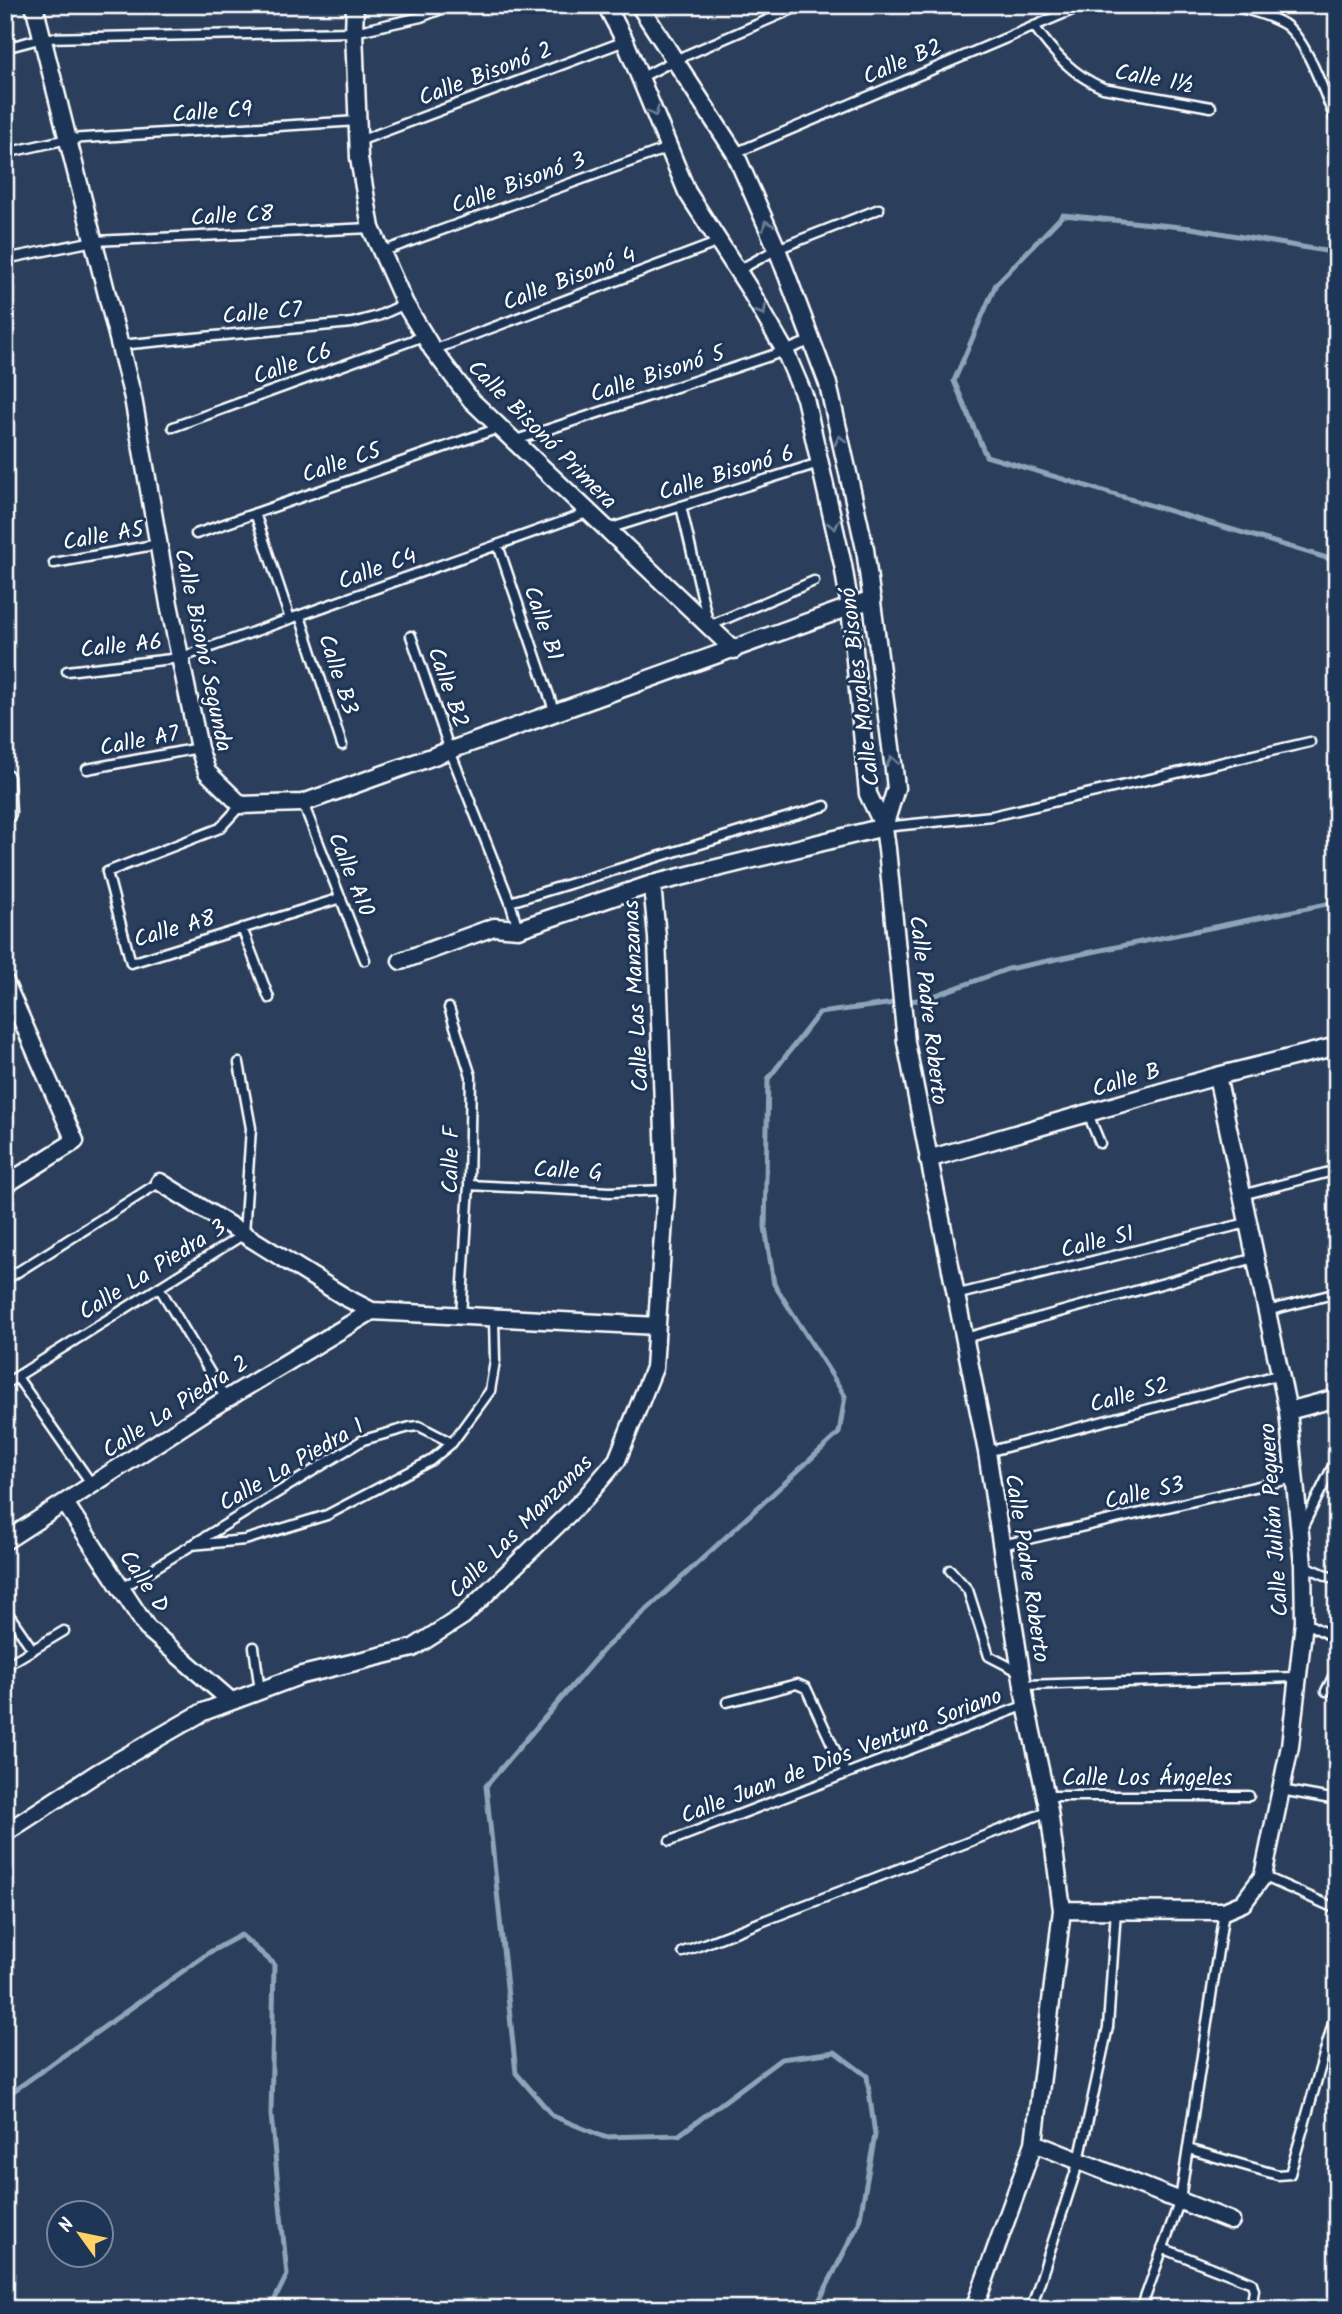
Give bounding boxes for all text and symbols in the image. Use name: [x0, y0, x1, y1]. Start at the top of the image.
street label: Calle B2: [857, 30, 948, 96]
street label: Calle Bisonó 2: [413, 33, 558, 117]
street label: Calle 1½: [1112, 55, 1198, 105]
street label: Calle C9: [171, 92, 254, 134]
one-way arrow: [645, 105, 659, 117]
street label: Calle Bisonó 3: [446, 143, 591, 225]
street label: Calle C8: [190, 197, 275, 237]
one-way arrow: [761, 220, 775, 232]
street label: Calle Bisonó 4: [498, 238, 642, 322]
street label: Calle C7: [221, 292, 305, 335]
one-way arrow: [754, 304, 767, 317]
street label: Calle C6: [248, 334, 337, 396]
street label: Calle Bisonó 5: [585, 336, 731, 414]
street label: Calle Bisonó Primera: [458, 352, 625, 519]
street label: Calle C5: [297, 433, 388, 494]
one-way arrow: [834, 434, 849, 446]
street label: Calle Bisonó 6: [654, 436, 799, 512]
street label: Calle A5: [60, 512, 148, 562]
one-way arrow: [826, 519, 840, 531]
street label: Calle C4: [333, 539, 422, 601]
street label: Calle Bisonó Segunda: [163, 546, 241, 755]
street label: Calle B1: [513, 581, 572, 666]
street label: Calle Morales Bisonó: [831, 584, 891, 788]
street label: Calle A6: [78, 625, 164, 669]
street label: Calle B3: [307, 629, 367, 720]
street label: Calle B2: [417, 642, 478, 733]
street label: Calle A7: [97, 716, 183, 767]
one-way arrow: [885, 755, 900, 767]
street label: Calle A10: [317, 827, 383, 922]
street label: Calle Las Manzanas: [614, 899, 660, 1093]
street label: Calle A8: [130, 901, 220, 959]
street label: Calle Padre Roberto: [898, 913, 956, 1107]
street label: Calle B: [1088, 1053, 1165, 1108]
street label: Calle F: [433, 1124, 471, 1194]
street label: Calle G: [532, 1152, 604, 1192]
street label: Calle La Piedra 3: [72, 1211, 234, 1331]
street label: Calle S1: [1057, 1216, 1138, 1269]
street label: Calle La Piedra 2: [96, 1347, 257, 1469]
street label: Calle S2: [1086, 1368, 1173, 1424]
street label: Calle La Piedra 1: [213, 1409, 371, 1522]
street label: Calle Julián Peguero: [1250, 1422, 1300, 1618]
street label: Calle Las Manzanas: [441, 1446, 602, 1608]
street label: Calle S3: [1101, 1467, 1188, 1521]
street label: Calle Padre Roberto: [993, 1471, 1059, 1665]
street label: Calle D: [109, 1543, 178, 1621]
street label: Calle Juan de Dios Ventura Soriano: [676, 1679, 1008, 1835]
street label: Calle Los Ángeles: [1062, 1761, 1233, 1797]
north arrow: [46, 2198, 116, 2268]
text: N: [52, 2213, 83, 2239]

